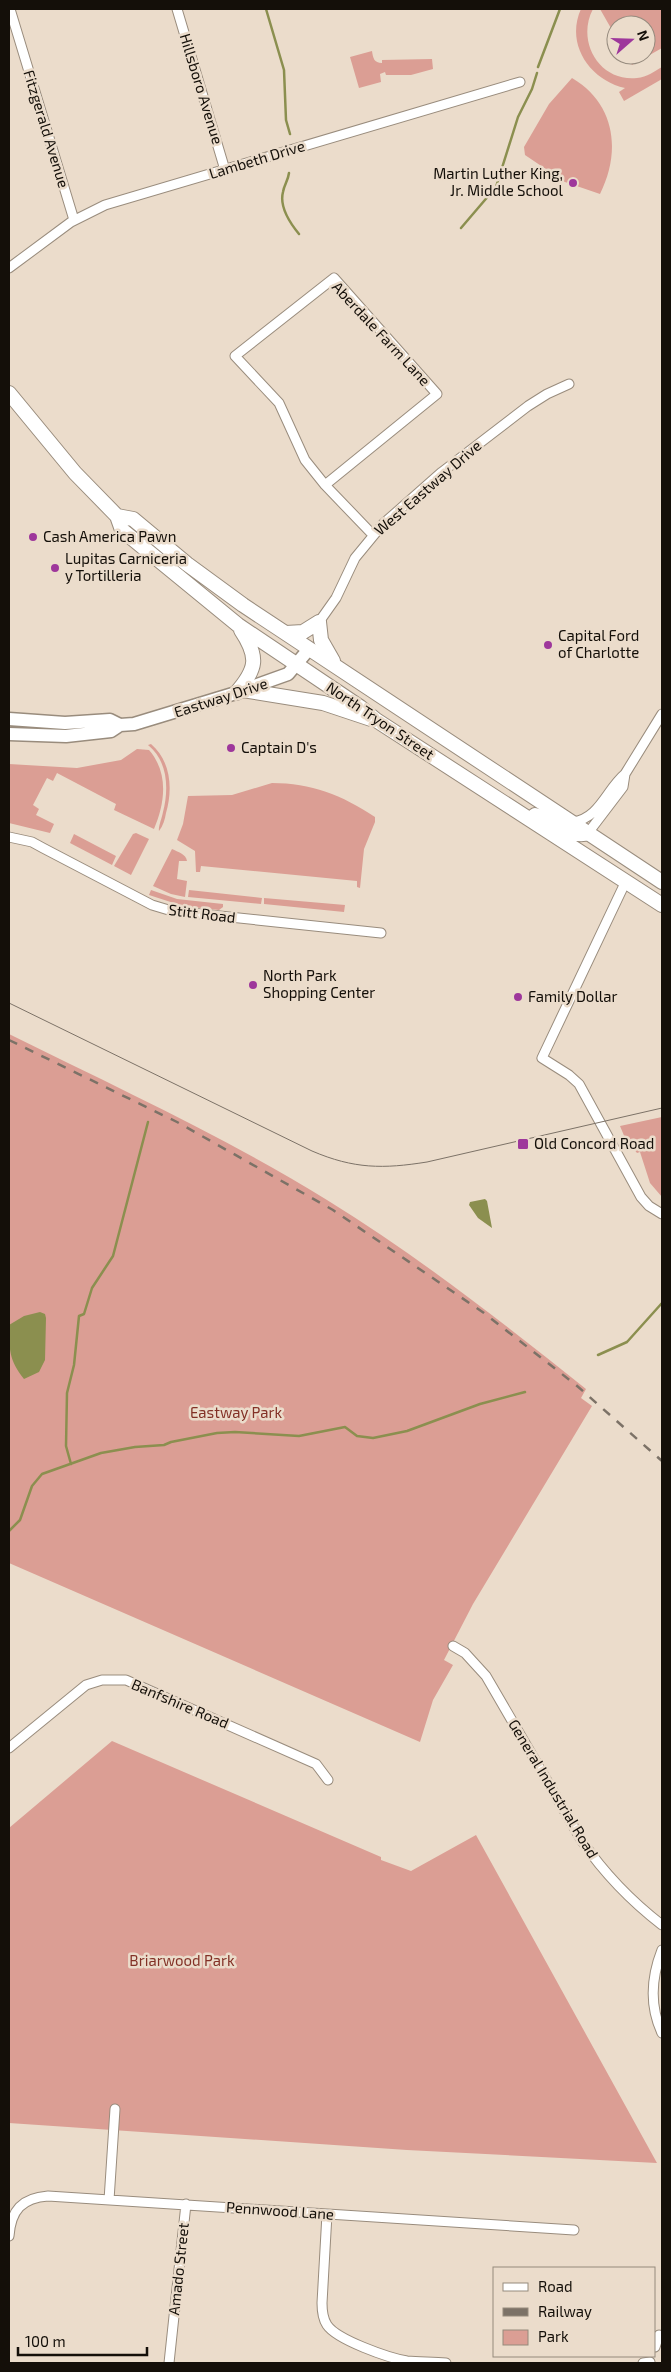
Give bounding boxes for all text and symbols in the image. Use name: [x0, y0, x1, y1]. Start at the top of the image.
north arrow: [606, 15, 656, 65]
text: N: [634, 28, 653, 43]
street label: Hillsboro Avenue: [177, 31, 227, 146]
street label: Fitzgerald Avenue: [21, 68, 73, 190]
street label: Lambeth Drive: [207, 136, 307, 182]
place label: Martin Luther King, Jr. Middle School: [433, 164, 564, 199]
marker: Martin Luther King, Jr. Middle School: [567, 177, 579, 189]
street label: Aberdale Farm Lane: [329, 278, 435, 389]
street label: West Eastway Drive: [370, 436, 484, 539]
place label: Cash America Pawn: [43, 527, 176, 545]
marker: Cash America Pawn: [27, 531, 39, 543]
place label: Lupitas Carniceria y Tortilleria: [65, 549, 187, 584]
marker: Lupitas Carniceria y Tortilleria: [49, 562, 61, 574]
place label: Capital Ford of Charlotte: [558, 626, 639, 661]
marker: Capital Ford of Charlotte: [542, 639, 554, 651]
street label: Eastway Drive: [172, 673, 270, 721]
street label: North Tryon Street: [323, 677, 438, 763]
place label: Captain D's: [241, 738, 317, 756]
marker: Captain D's: [225, 742, 237, 754]
street label: Stitt Road: [168, 900, 237, 926]
place label: North Park Shopping Center: [263, 966, 375, 1001]
marker: North Park Shopping Center: [247, 979, 259, 991]
place label: Family Dollar: [528, 987, 618, 1005]
marker: Family Dollar: [512, 991, 524, 1003]
place label: Old Concord Road: [534, 1134, 654, 1152]
marker: Old Concord Road: [516, 1137, 530, 1151]
park label: Eastway Park: [190, 1403, 282, 1421]
street label: Banfshire Road: [129, 1675, 232, 1732]
street label: General Industrial Road: [505, 1716, 603, 1861]
park label: Briarwood Park: [129, 1951, 235, 1969]
street label: Pennwood Lane: [225, 2197, 335, 2223]
street label: Amado Street: [164, 2222, 192, 2316]
legend: [493, 2267, 656, 2357]
text: Road: [538, 2277, 573, 2295]
text: Railway: [538, 2302, 592, 2320]
scale bar: [18, 2324, 146, 2356]
text: Park: [538, 2327, 569, 2345]
text: 100 m: [25, 2332, 66, 2350]

